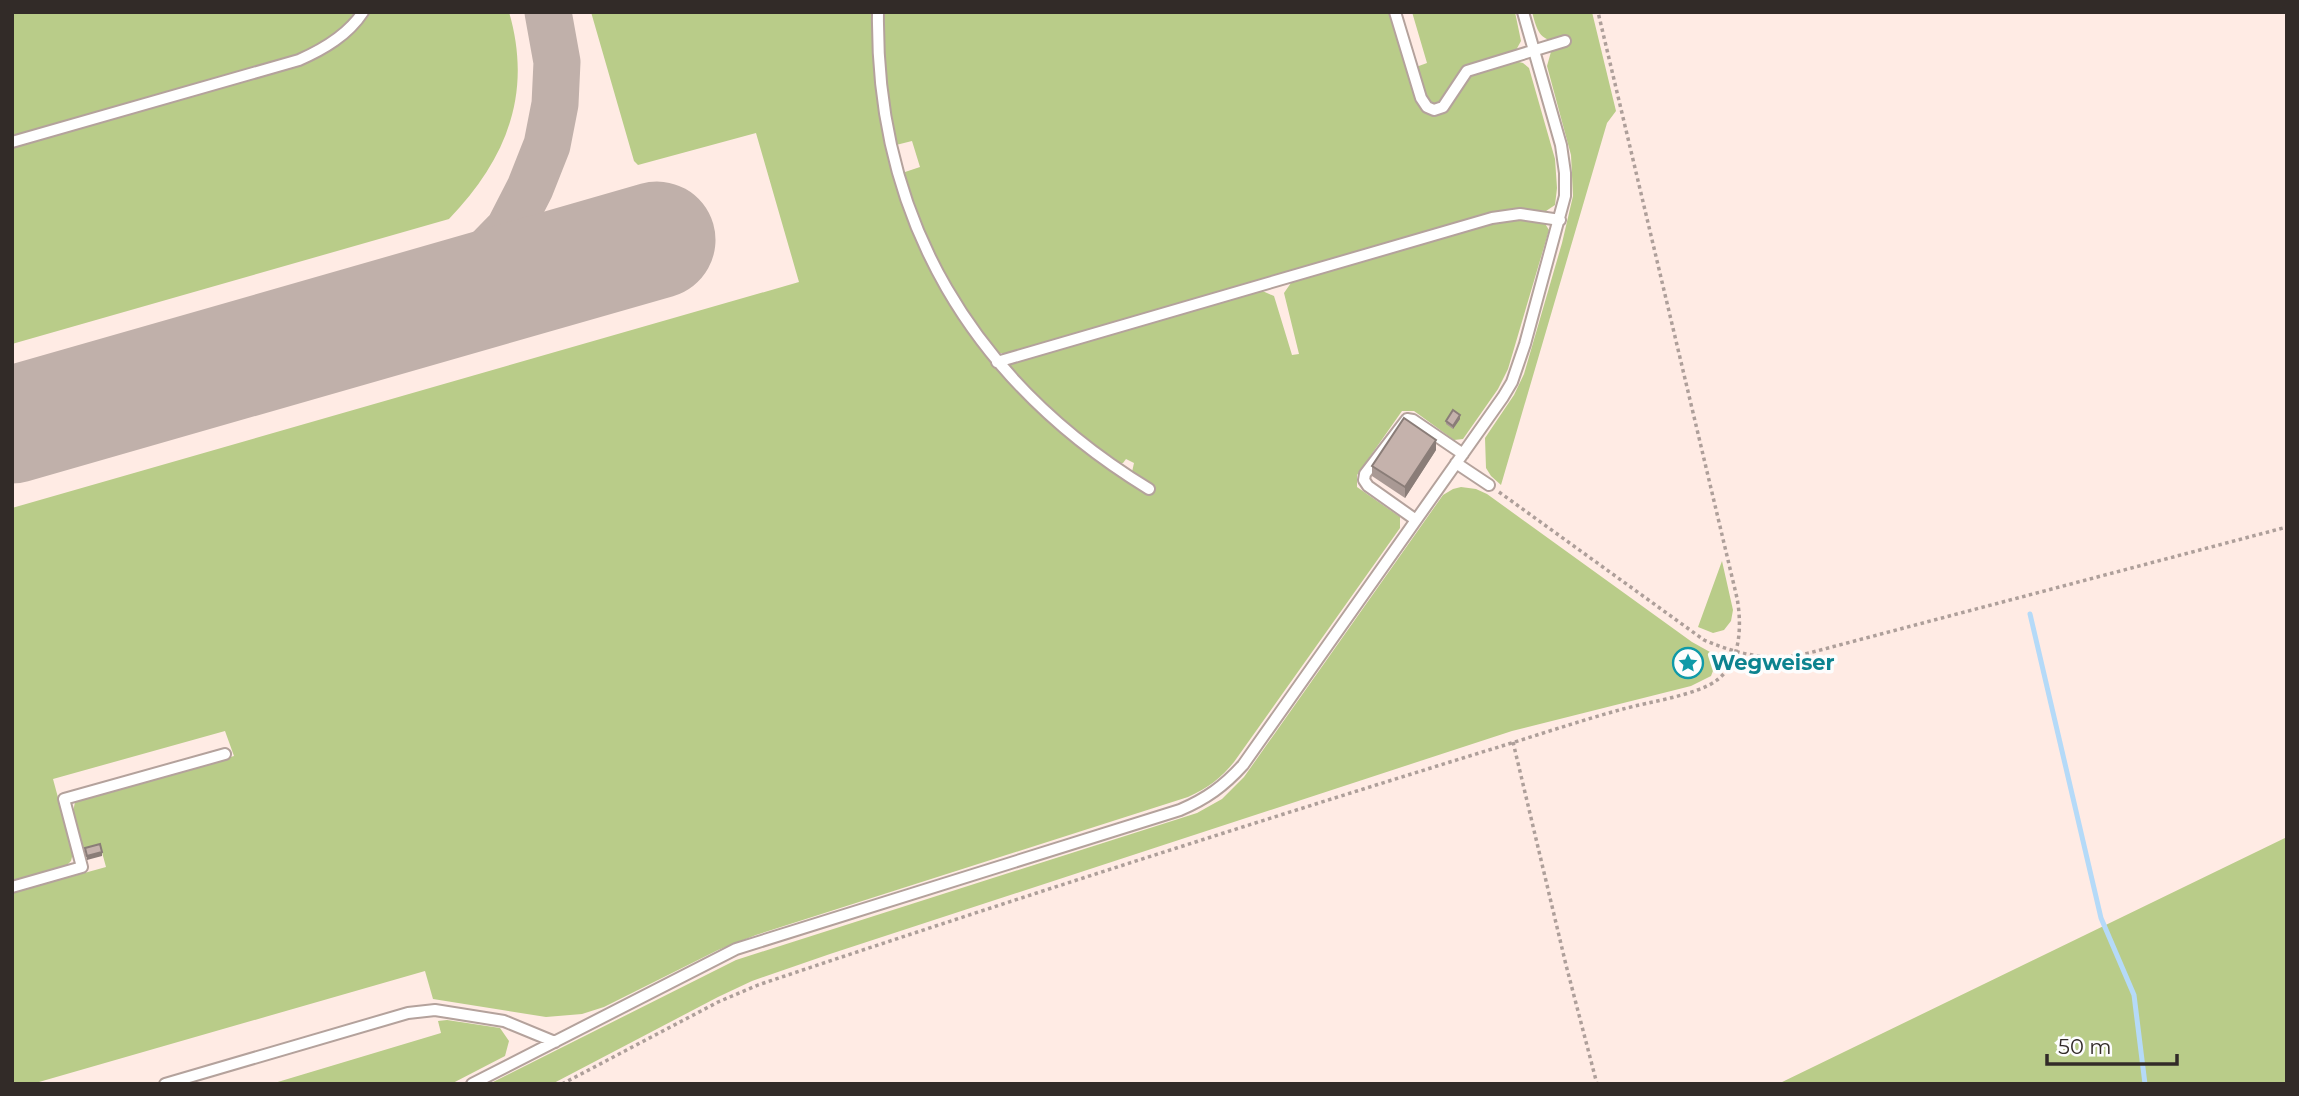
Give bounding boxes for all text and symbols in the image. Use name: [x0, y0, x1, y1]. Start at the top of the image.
place icon: Wegweiser: [1671, 646, 1705, 680]
place label: Wegweiser: [1711, 650, 1835, 675]
scale bar: [2047, 1023, 2176, 1066]
text: 50 m: [2058, 1034, 2112, 1059]

